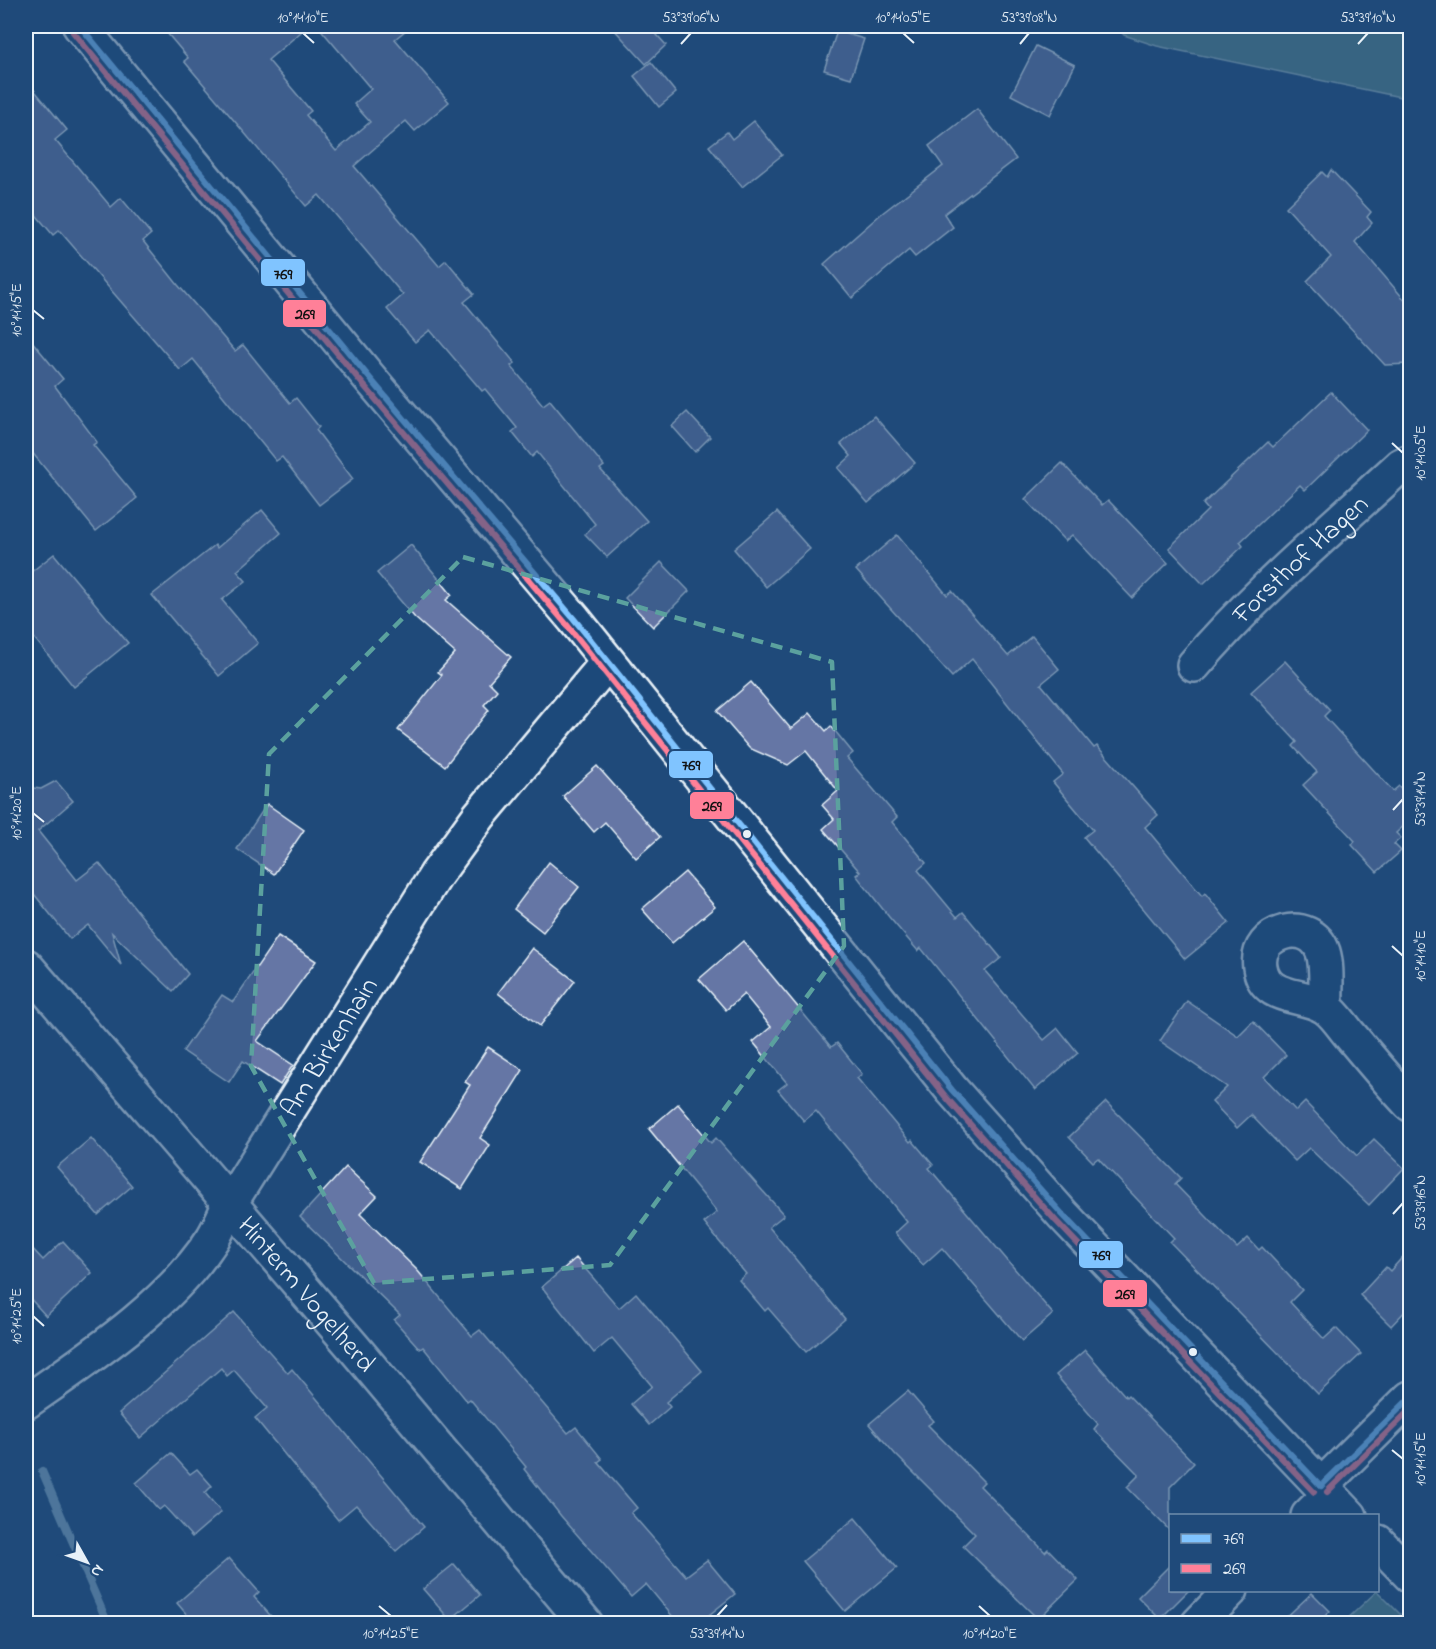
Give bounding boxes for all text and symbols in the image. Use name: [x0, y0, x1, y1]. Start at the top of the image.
text: 10°14'10"E: [277, 7, 329, 29]
text: 53°39'06"N: [662, 7, 720, 29]
text: 10°14'05"E: [875, 7, 931, 29]
text: 53°39'08"N: [1001, 7, 1057, 29]
text: 53°39'10"N: [1340, 7, 1396, 29]
line badge: 769: [260, 258, 306, 287]
text: 769: [274, 263, 292, 287]
text: 10°14'15"E: [6, 283, 28, 337]
line badge: 269: [282, 299, 327, 328]
text: 269: [294, 303, 315, 327]
text: 10°14'05"E: [1410, 425, 1432, 481]
street label: Forsthof Hagen: [1223, 487, 1378, 635]
line badge: 769: [668, 750, 714, 779]
text: 769: [682, 754, 700, 778]
text: 53°39'14"N: [1410, 771, 1432, 827]
text: 10°14'20"E: [6, 786, 28, 840]
line badge: 269: [689, 791, 735, 820]
text: 269: [701, 795, 722, 819]
unlabelled marker: [741, 828, 753, 840]
text: 10°14'10"E: [1410, 930, 1432, 982]
street label: Am Birkenhain: [272, 970, 389, 1125]
text: 53°39'16"N: [1410, 1175, 1432, 1231]
street label: Hinterm Vogelherd: [227, 1209, 384, 1382]
line badge: 769: [1078, 1240, 1124, 1269]
text: 769: [1092, 1244, 1110, 1268]
line badge: 269: [1102, 1279, 1148, 1308]
text: 269: [1114, 1283, 1135, 1307]
text: 10°14'25"E: [6, 1288, 28, 1344]
unlabelled marker: [1187, 1346, 1199, 1358]
text: 10°14'15"E: [1410, 1432, 1432, 1486]
legend: [1169, 1514, 1379, 1592]
text: 769: [1223, 1527, 1244, 1553]
north arrow: [57, 1532, 117, 1592]
text: 269: [1223, 1557, 1246, 1583]
text: N: [84, 1559, 110, 1582]
text: 10°14'25"E: [363, 1623, 419, 1645]
text: 53°39'14"N: [689, 1623, 745, 1645]
text: 10°14'20"E: [963, 1623, 1017, 1645]

